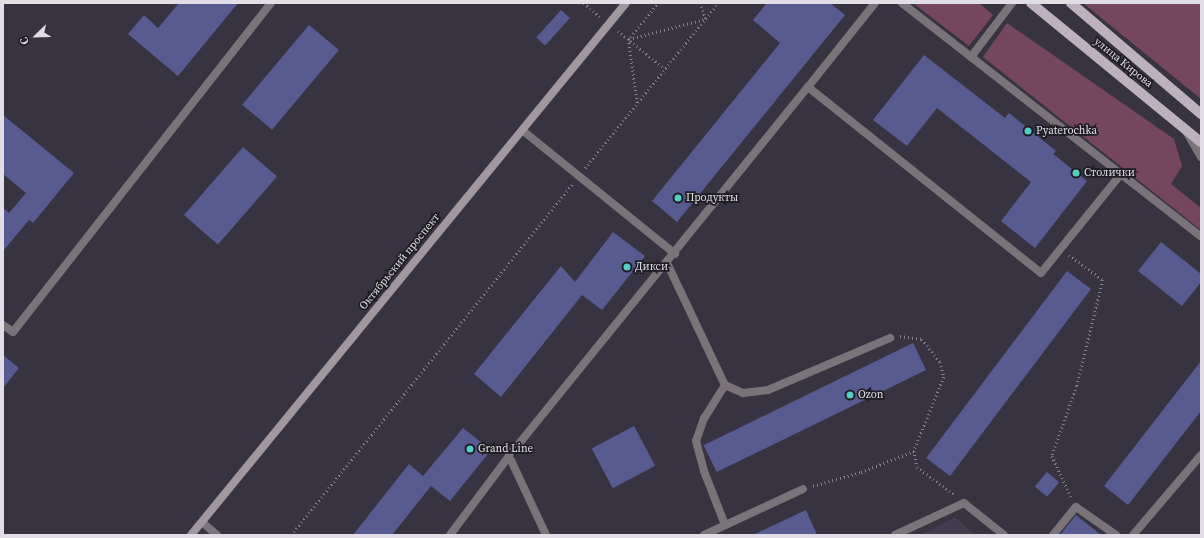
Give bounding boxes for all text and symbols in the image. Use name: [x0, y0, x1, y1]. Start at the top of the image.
north arrow: [16, 16, 56, 56]
text: С: [16, 35, 33, 47]
street label: улица Кирова: [1091, 35, 1155, 91]
place label: Pyaterochka: [1036, 124, 1097, 138]
marker: Pyaterochka: [1023, 126, 1033, 136]
place label: Столички: [1084, 166, 1135, 180]
marker: Столички: [1071, 168, 1081, 178]
place label: Продукты: [686, 191, 738, 205]
marker: Продукты: [673, 193, 683, 203]
street label: Октябрьский проспект: [357, 211, 443, 313]
place label: Дикси: [635, 260, 668, 274]
marker: Дикси: [622, 262, 632, 272]
place label: Ozon: [858, 388, 883, 402]
marker: Ozon: [845, 390, 855, 400]
place label: Grand Line: [478, 442, 533, 456]
marker: Grand Line: [465, 444, 475, 454]

